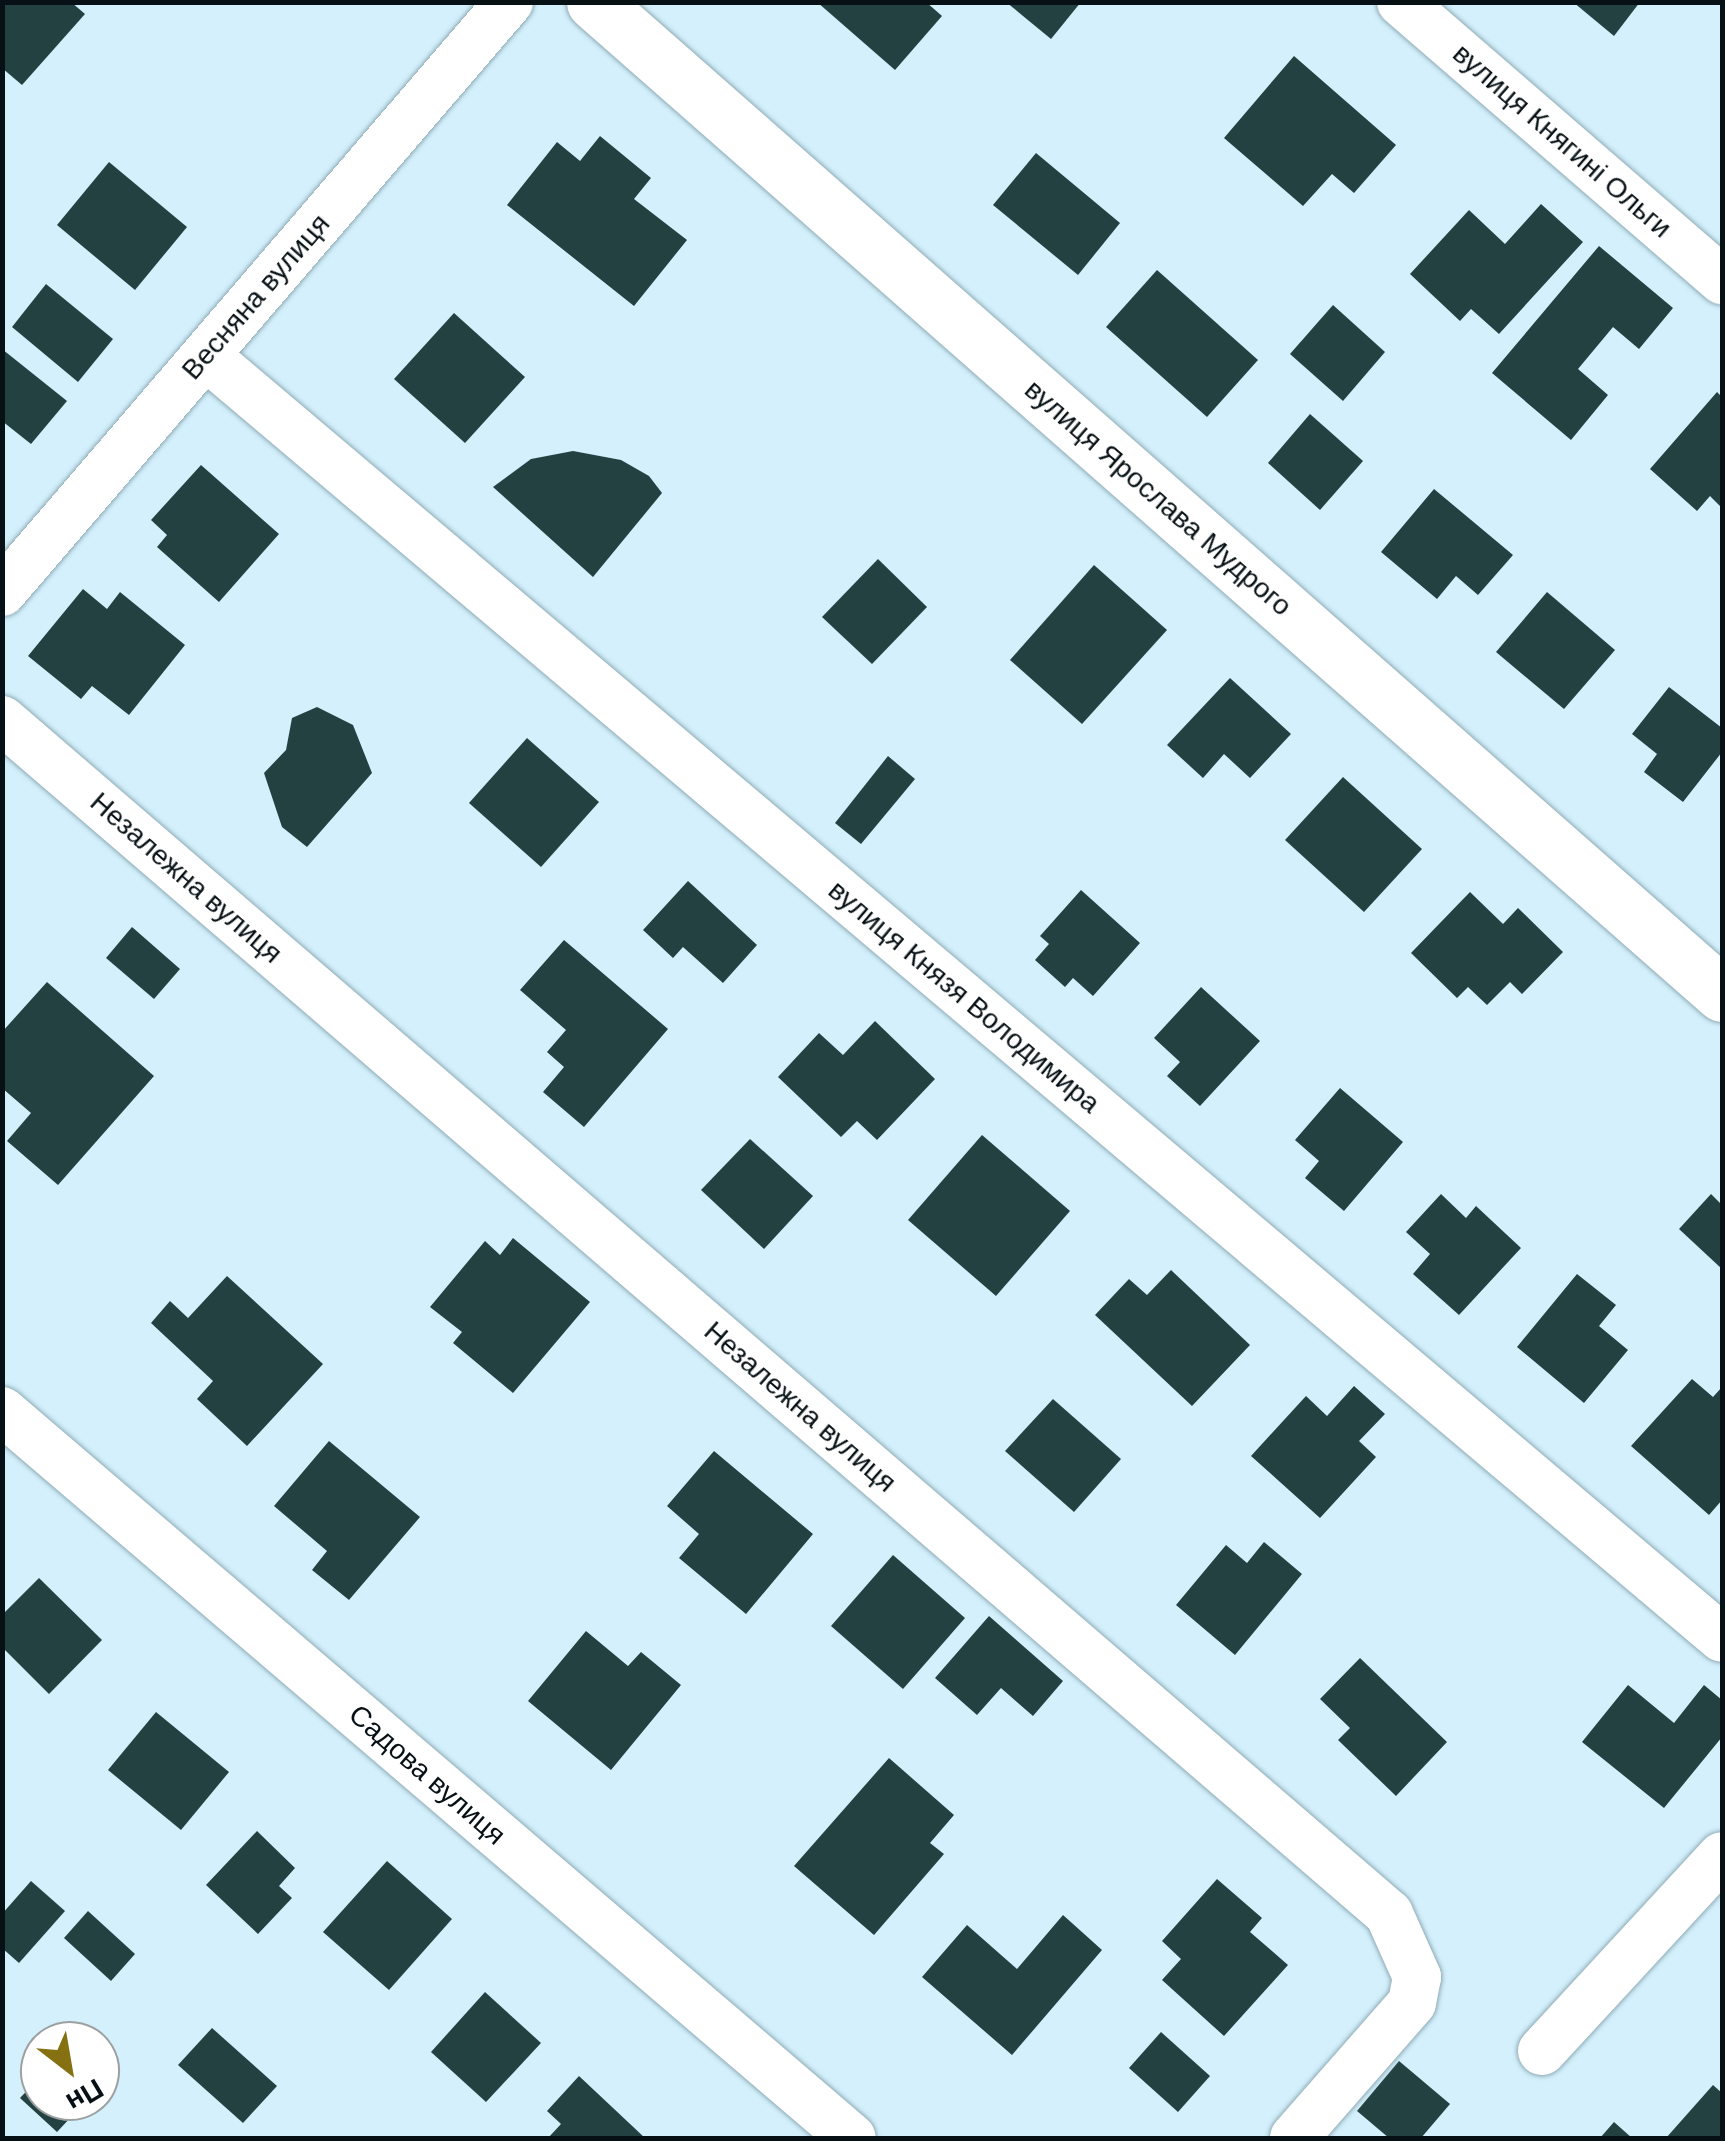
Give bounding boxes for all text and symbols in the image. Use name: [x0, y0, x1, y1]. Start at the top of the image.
street label: вулиця Княгині Ольги: [1446, 37, 1678, 245]
street label: Весняна вулиця: [175, 207, 337, 387]
street label: вулиця Ярослава Мудрого: [1018, 373, 1298, 623]
street label: Незалежна вулиця: [83, 786, 289, 970]
street label: вулиця Князя Володимира: [821, 874, 1107, 1120]
street label: Незалежна вулиця: [697, 1315, 903, 1499]
street label: Садова вулиця: [342, 1698, 512, 1852]
north arrow: [20, 2021, 120, 2121]
text: Пн: [59, 2070, 110, 2121]

